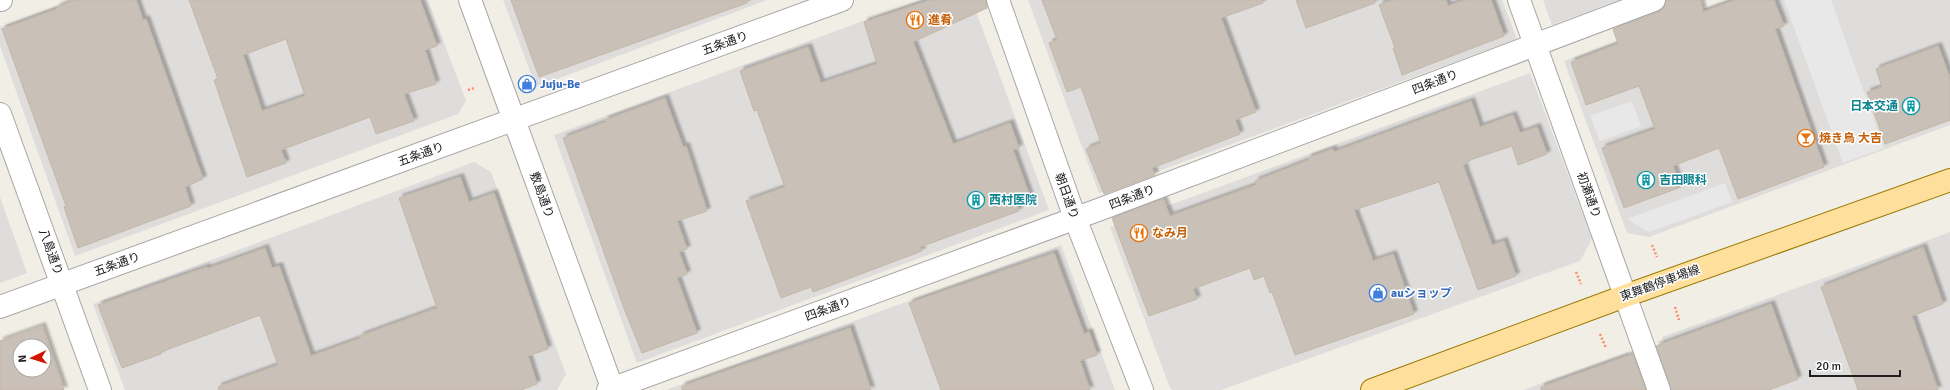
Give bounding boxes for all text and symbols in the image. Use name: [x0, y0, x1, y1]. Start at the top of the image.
restaurant icon: 進肴: [905, 10, 925, 30]
place label: 進肴: [928, 13, 952, 28]
street label: 五条通り: [700, 28, 750, 59]
street label: 四条通り: [1410, 67, 1460, 98]
shop icon: Juju-Be: [517, 74, 537, 94]
place label: Juju-Be: [540, 77, 580, 92]
building icon: 日本交通: [1901, 96, 1921, 116]
place label: 日本交通: [1850, 99, 1898, 114]
bar icon: 焼き鳥 大吉: [1796, 128, 1816, 148]
place label: 焼き鳥 大吉: [1819, 131, 1882, 146]
street label: 五条通り: [396, 139, 446, 170]
street label: 敷島通り: [526, 170, 557, 220]
street label: 初瀬通り: [1573, 170, 1604, 220]
building icon: 吉田眼科: [1636, 170, 1656, 190]
street label: 朝日通り: [1051, 171, 1082, 221]
place label: 吉田眼科: [1659, 173, 1707, 188]
street label: 四条通り: [1107, 182, 1157, 213]
building icon: 西村医院: [966, 190, 986, 210]
place label: 西村医院: [989, 193, 1037, 208]
restaurant icon: なみ月: [1129, 223, 1149, 243]
place label: なみ月: [1152, 226, 1188, 241]
street label: 八島通り: [35, 227, 66, 277]
street label: 五条通り: [92, 249, 142, 280]
street label: 東舞鶴停車場線: [1618, 262, 1702, 305]
shop icon: auショップ: [1368, 283, 1388, 303]
place label: auショップ: [1391, 286, 1452, 301]
street label: 四条通り: [803, 294, 853, 325]
north arrow: [12, 338, 52, 378]
scale bar: [1810, 352, 1900, 378]
text: N: [16, 354, 29, 363]
text: 20 m: [1816, 359, 1841, 374]

